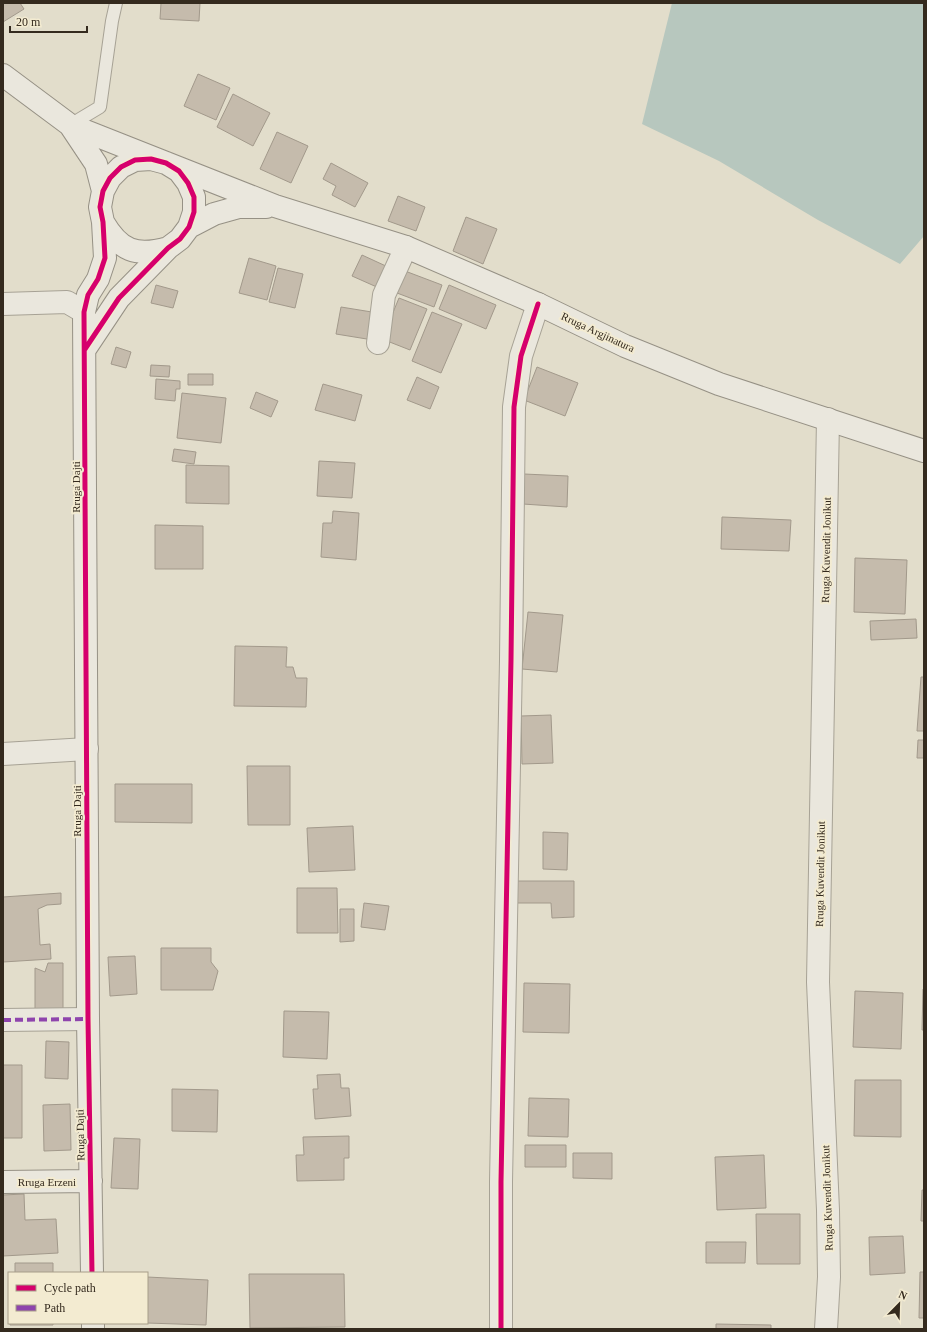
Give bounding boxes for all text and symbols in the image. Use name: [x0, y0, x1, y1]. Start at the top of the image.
scale bar: [10, 8, 87, 34]
text: 20 m: [16, 15, 41, 29]
street label: Rruga Argjinatura: [559, 310, 637, 354]
street label: Rruga Dajti: [70, 461, 82, 513]
street label: Rruga Kuvendit Jonikut: [819, 497, 833, 603]
street label: Rruga Dajti: [71, 785, 83, 837]
street label: Rruga Kuvendit Jonikut: [813, 821, 827, 927]
street label: Rruga Dajti: [74, 1109, 86, 1161]
street label: Rruga Kuvendit Jonikut: [819, 1145, 835, 1251]
street label: Rruga Erzeni: [18, 1176, 76, 1188]
legend: [8, 1272, 148, 1324]
text: Cycle path: [44, 1281, 96, 1295]
north arrow: [879, 1284, 919, 1324]
text: N: [897, 1288, 909, 1302]
text: Path: [44, 1301, 65, 1315]

